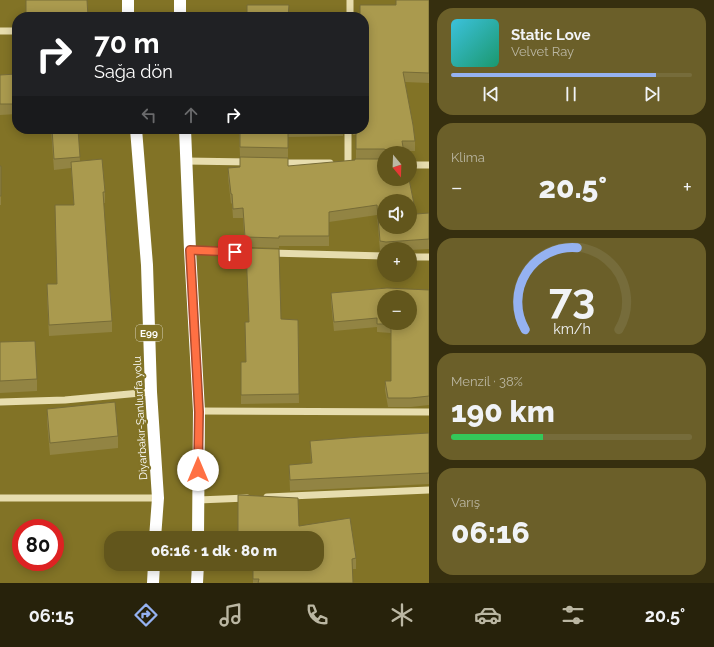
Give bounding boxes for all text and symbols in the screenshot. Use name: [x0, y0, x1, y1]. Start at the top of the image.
text: Static Love: [511, 26, 590, 44]
text: 70 m: [94, 27, 160, 60]
icon: right: [28, 28, 80, 80]
text: Velvet Ray: [511, 44, 574, 59]
text: Sağa dön: [94, 61, 173, 82]
icon: previous: [480, 83, 502, 105]
icon: pause: [560, 83, 582, 105]
icon: next: [641, 83, 663, 105]
icon: left: [138, 104, 160, 126]
icon: ahead: [180, 104, 202, 126]
icon: right: [222, 104, 244, 126]
north arrow: [377, 146, 417, 186]
map controls: [377, 146, 417, 330]
text: Klima: [451, 150, 485, 165]
text: 20.5°: [539, 170, 607, 205]
text: −: [451, 174, 463, 200]
text: +: [683, 174, 692, 200]
button: sound: [377, 194, 417, 234]
pin: [218, 235, 252, 269]
icon: arrive: [224, 241, 246, 263]
button: +: [377, 242, 417, 282]
text: 73: [548, 273, 595, 322]
button: −: [377, 290, 417, 330]
text: km/h: [553, 320, 590, 336]
road number: E99: [136, 325, 162, 341]
street label: Diyarbakır-Şanlıurfa yolu: [131, 356, 150, 480]
text: Menzil · 38%: [451, 374, 523, 389]
text: 190 km: [451, 394, 555, 429]
position arrow: [177, 449, 219, 491]
text: Varış: [451, 495, 480, 510]
text: 06:16: [451, 515, 530, 550]
speed limit sign: 80: [12, 519, 64, 571]
text: 06:16 · 1 dk · 80 m: [151, 542, 277, 560]
icon: directions: [132, 601, 160, 629]
icon: music: [217, 601, 245, 629]
icon: phone: [303, 601, 331, 629]
icon: climate: [388, 601, 416, 629]
icon: car: [474, 601, 502, 629]
icon: filters: [559, 601, 587, 629]
text: 06:15: [29, 605, 74, 626]
text: 20.5°: [645, 605, 685, 626]

